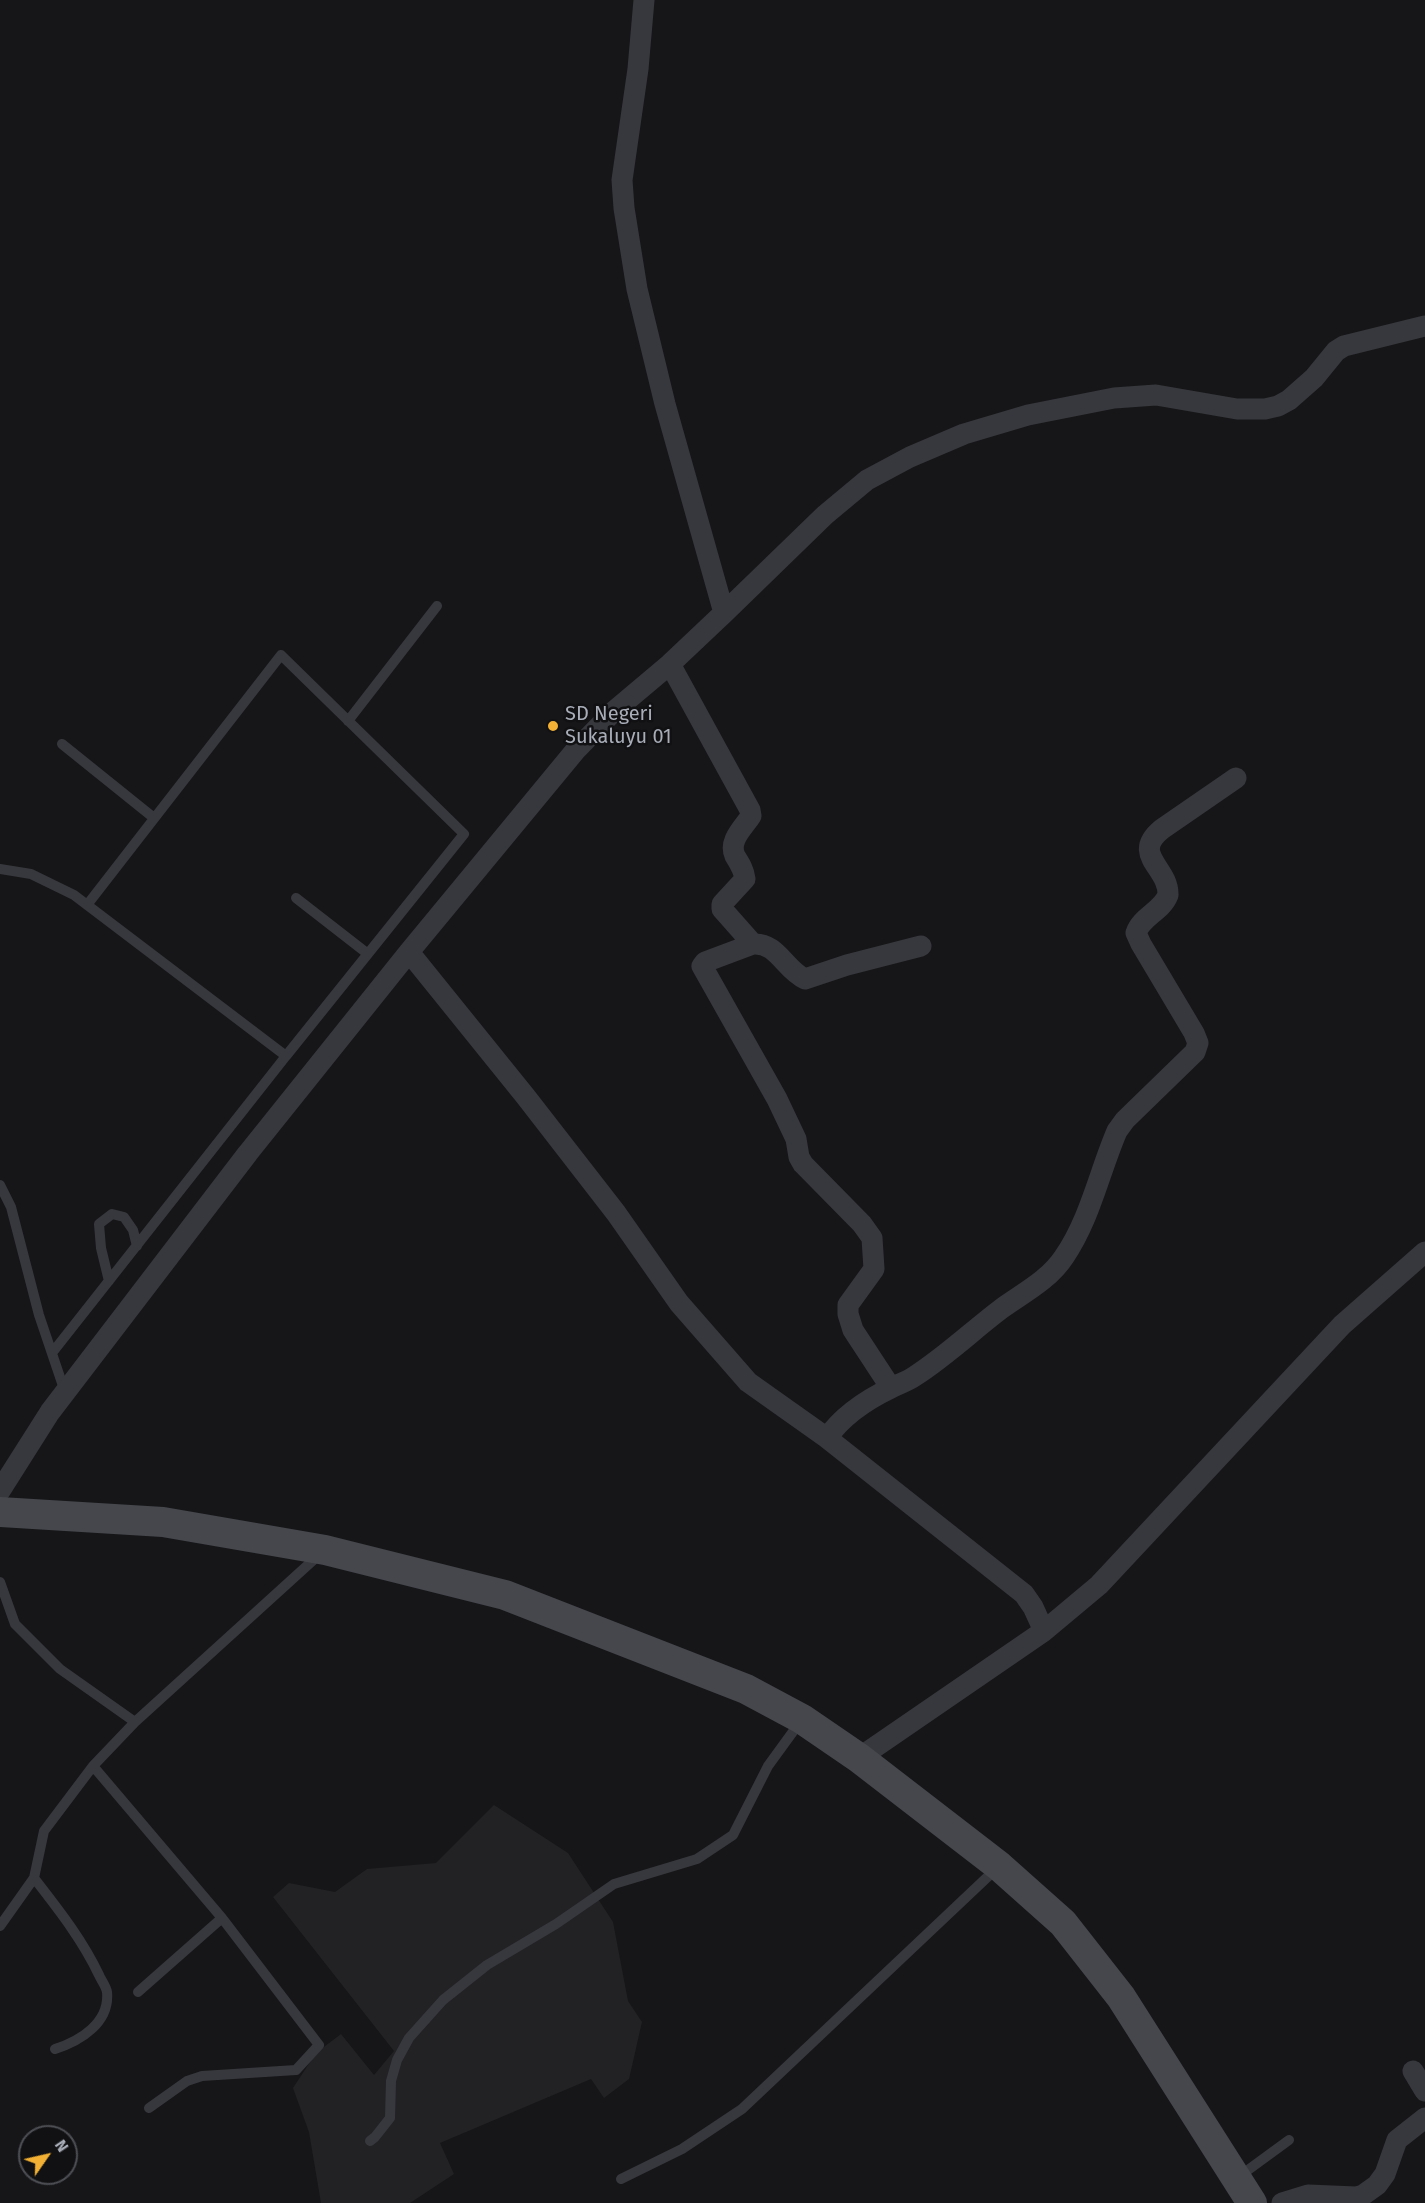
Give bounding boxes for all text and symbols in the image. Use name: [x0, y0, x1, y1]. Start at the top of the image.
place label: SD Negeri Sukaluyu 01: [565, 702, 672, 749]
marker: SD Negeri Sukaluyu 01: [546, 719, 560, 733]
north arrow: [18, 2125, 78, 2185]
text: N: [51, 2136, 73, 2155]

